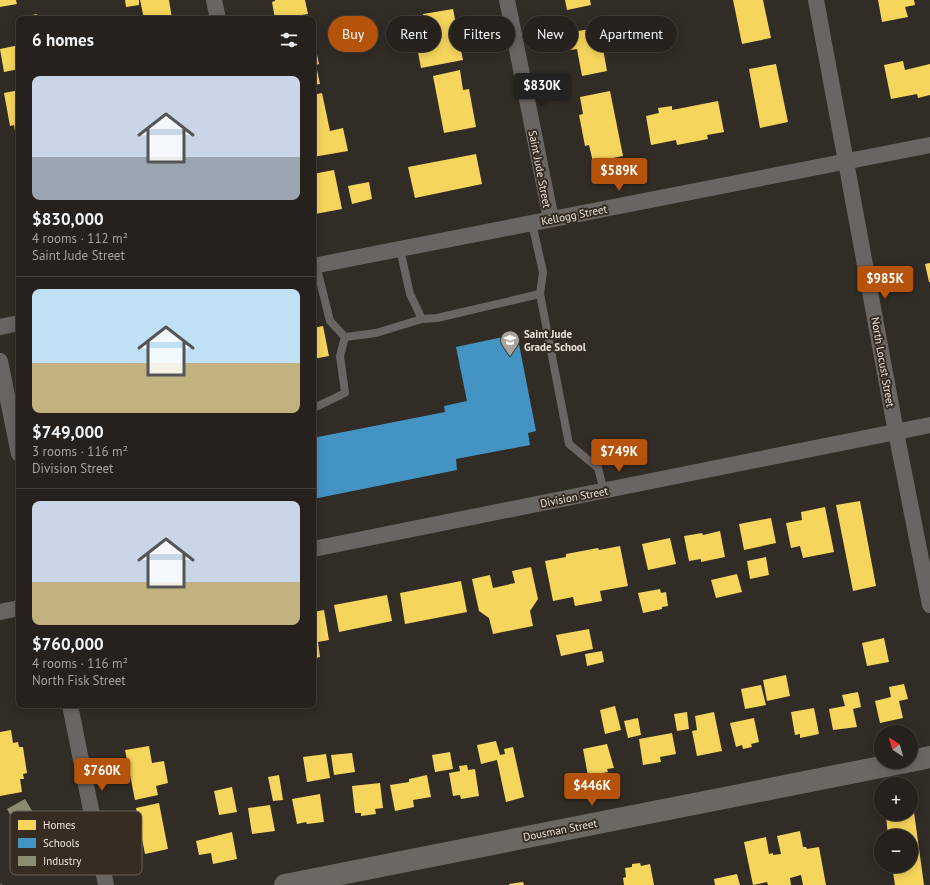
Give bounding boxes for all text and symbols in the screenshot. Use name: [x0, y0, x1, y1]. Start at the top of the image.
chip: Buy: [328, 16, 378, 52]
chip: Rent: [386, 16, 441, 52]
chip: Filters: [449, 16, 515, 52]
chip: New: [523, 16, 578, 52]
chip: Apartment: [586, 16, 677, 52]
text: 6 homes: [32, 29, 94, 51]
icon: filters: [278, 29, 300, 51]
pin: $830K: [514, 73, 570, 107]
text: $830K: [523, 77, 561, 94]
icon: home: [130, 102, 202, 174]
street label: Saint Jude Street: [526, 129, 554, 209]
pin: $589K: [591, 158, 647, 192]
text: $589K: [600, 162, 638, 179]
street label: Kellogg Street: [540, 202, 608, 228]
text: $830,000: [32, 208, 104, 230]
text: 4 rooms · 112 m²: [32, 230, 128, 247]
text: Saint Jude Street: [32, 247, 125, 264]
pin: $985K: [857, 266, 913, 300]
text: $985K: [866, 270, 904, 287]
icon: home: [130, 315, 202, 387]
street label: North Locust Street: [868, 316, 898, 408]
place label: Saint Jude Grade School: [524, 327, 587, 354]
school or university icon: Saint Jude Grade School: [499, 329, 521, 357]
text: $749,000: [32, 421, 104, 443]
pin: $749K: [591, 439, 647, 473]
text: 3 rooms · 116 m²: [32, 443, 128, 460]
text: $749K: [600, 443, 638, 460]
text: Division Street: [32, 460, 113, 477]
street label: Division Street: [539, 484, 609, 510]
icon: home: [130, 527, 202, 599]
text: $760,000: [32, 633, 104, 655]
text: 4 rooms · 116 m²: [32, 655, 128, 672]
text: North Fisk Street: [32, 672, 126, 689]
north arrow: [874, 725, 918, 769]
map controls: [874, 725, 918, 873]
pin: $760K: [74, 758, 130, 792]
text: $760K: [83, 762, 121, 779]
pin: $446K: [564, 773, 620, 807]
text: $446K: [573, 777, 611, 794]
button: +: [874, 777, 918, 821]
legend: [10, 811, 142, 875]
street label: Dousman Street: [522, 816, 598, 844]
text: Homes: [43, 818, 76, 832]
button: −: [874, 829, 918, 873]
text: Schools: [43, 836, 80, 850]
text: Industry: [43, 854, 82, 868]

